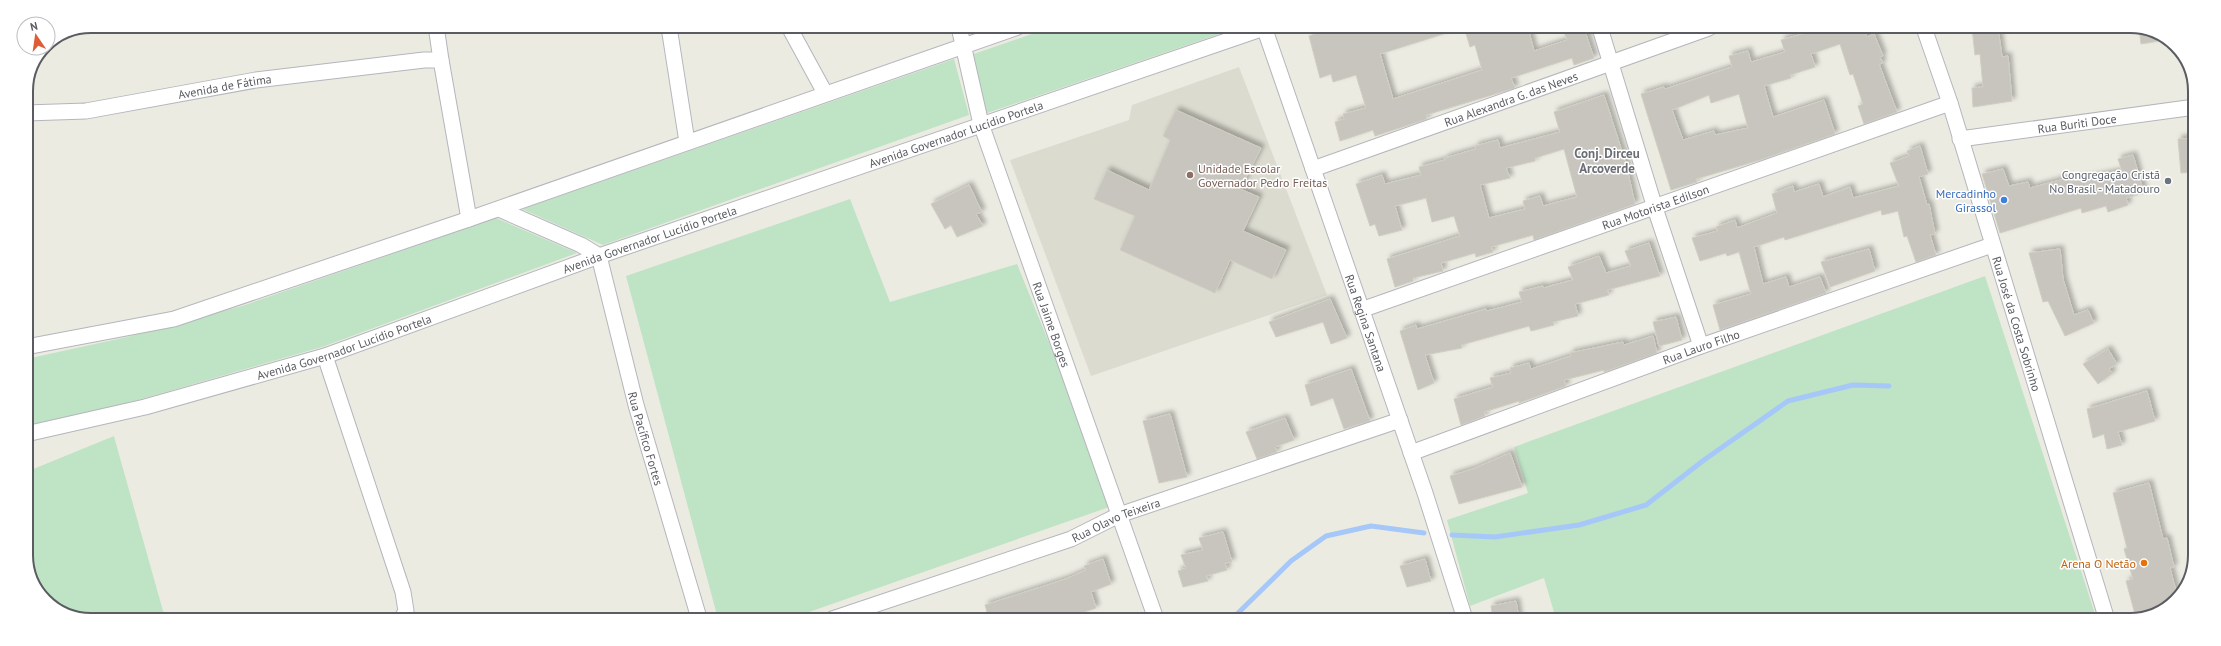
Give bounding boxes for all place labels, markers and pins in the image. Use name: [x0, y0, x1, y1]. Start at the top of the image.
place label: Unidade Escolar Governador Pedro Freitas: [1198, 161, 1327, 190]
place label: Congregação Cristã No Brasil - Matadouro: [2049, 167, 2160, 196]
marker: Unidade Escolar Governador Pedro Freitas: [1185, 170, 1195, 180]
marker: Congregação Cristã No Brasil - Matadouro: [2163, 176, 2173, 186]
place label: Mercadinho Girassol: [1936, 186, 1996, 215]
marker: Mercadinho Girassol: [1999, 195, 2009, 205]
place label: Arena O Netão: [2061, 556, 2136, 571]
marker: Arena O Netão: [2139, 558, 2149, 568]

